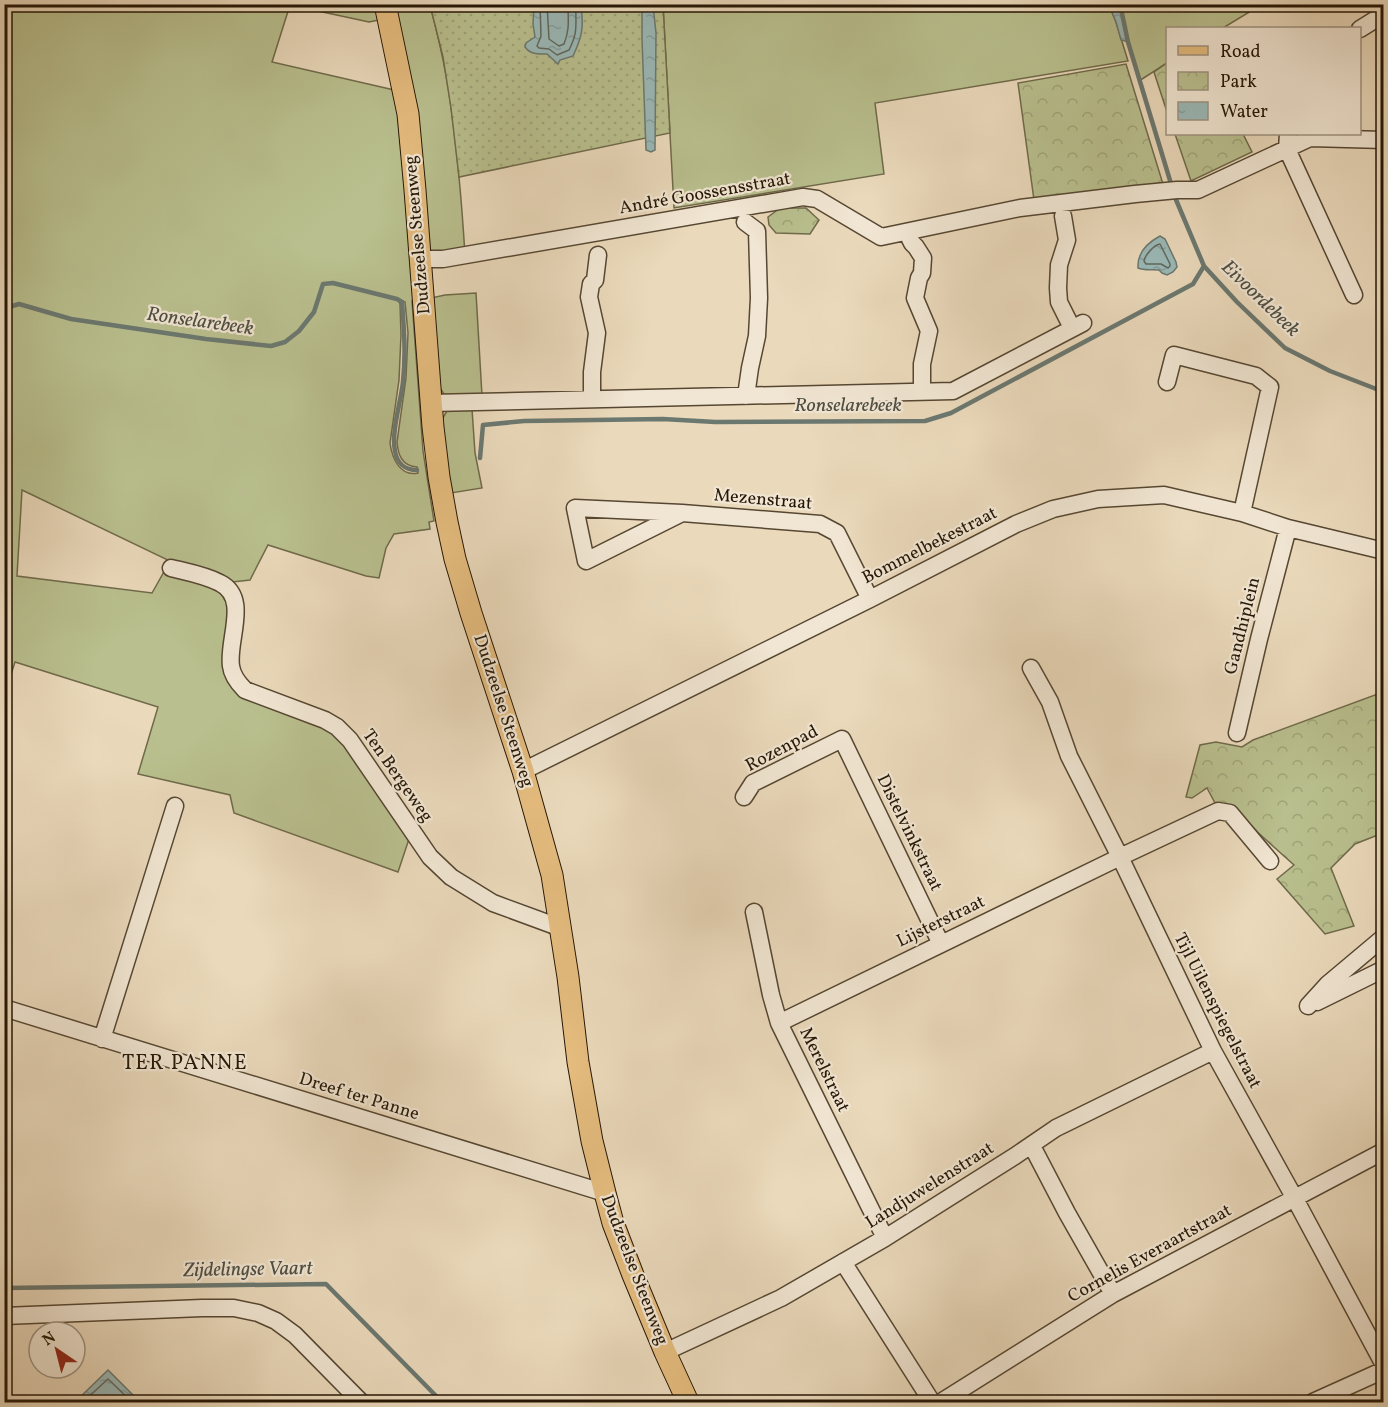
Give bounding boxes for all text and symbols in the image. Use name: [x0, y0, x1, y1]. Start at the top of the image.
legend: [1166, 27, 1361, 135]
text: Road: [1220, 40, 1261, 65]
text: Park: [1220, 70, 1257, 95]
text: Water: [1220, 100, 1268, 125]
street label: Dudzeelse Steenweg: [399, 155, 437, 315]
street label: André Goossensstraat: [617, 167, 793, 221]
water label: Eivoordebeek: [1214, 254, 1306, 344]
water label: Ronselarebeek: [145, 301, 255, 343]
water label: Ronselarebeek: [794, 392, 902, 420]
street label: Mezenstraat: [713, 483, 813, 517]
street label: Bommelbekestraat: [858, 501, 1002, 591]
street label: Gandhiplein: [1219, 575, 1267, 677]
street label: Dudzeelse Steenweg: [466, 631, 540, 791]
street label: Rozenpad: [741, 719, 823, 779]
street label: Ten Bergeweg: [356, 724, 438, 828]
street label: Distelvinkstraat: [870, 770, 948, 896]
street label: Lijsterstraat: [892, 890, 990, 954]
street label: Tijl Uilenspiegelstraat: [1167, 929, 1267, 1093]
street label: Merelstraat: [793, 1023, 855, 1117]
district label: TER PANNE: [122, 1049, 248, 1078]
street label: Dreef ter Panne: [296, 1067, 422, 1127]
street label: Landjuwelenstraat: [861, 1136, 999, 1236]
street label: Dudzeelse Steenweg: [594, 1191, 674, 1349]
street label: Cornelis Everaartstraat: [1064, 1199, 1236, 1309]
water label: Zijdelingse Vaart: [182, 1255, 313, 1285]
north arrow: [27, 1320, 87, 1380]
text: N: [38, 1327, 61, 1352]

